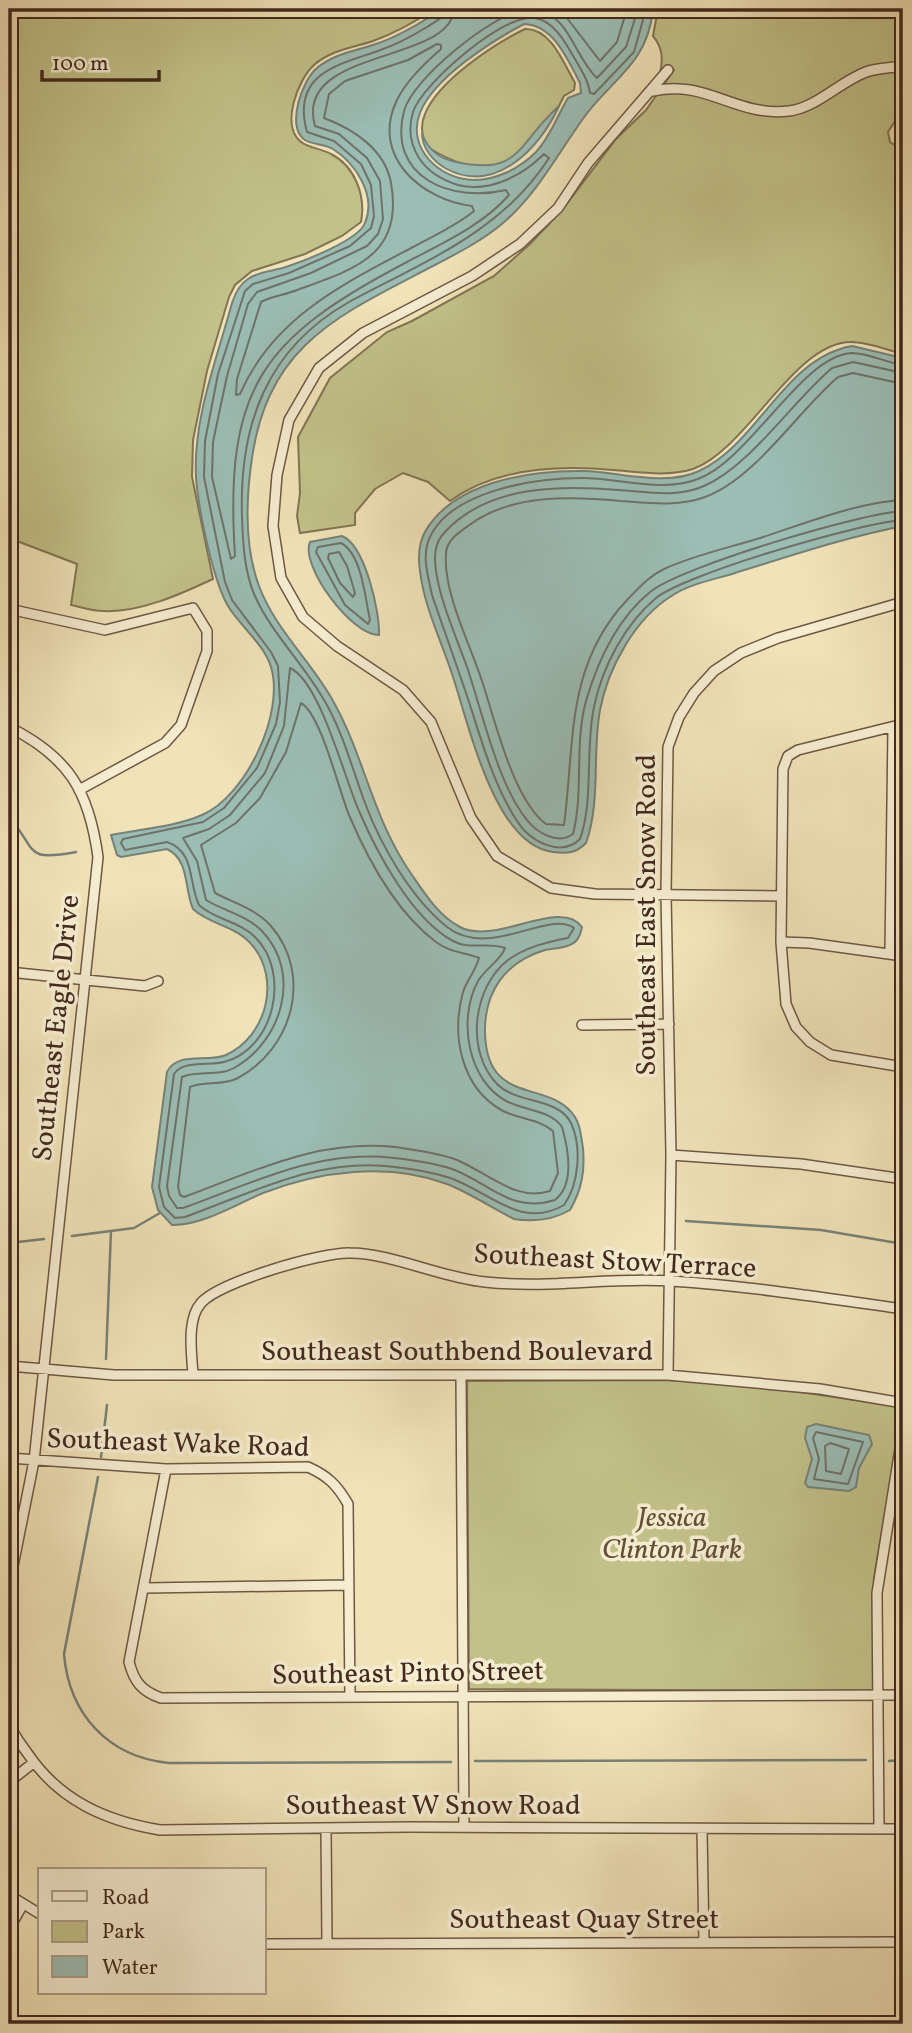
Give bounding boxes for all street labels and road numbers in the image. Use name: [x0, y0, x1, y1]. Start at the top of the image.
street label: Southeast East Snow Road: [628, 754, 667, 1076]
street label: Southeast Eagle Drive: [24, 893, 90, 1163]
street label: Southeast Stow Terrace: [472, 1235, 758, 1289]
street label: Southeast Southbend Boulevard: [261, 1333, 653, 1372]
street label: Southeast Wake Road: [46, 1420, 310, 1468]
street label: Southeast Pinto Street: [272, 1652, 544, 1696]
street label: Southeast W Snow Road: [285, 1787, 581, 1826]
street label: Southeast Quay Street: [449, 1901, 719, 1940]

